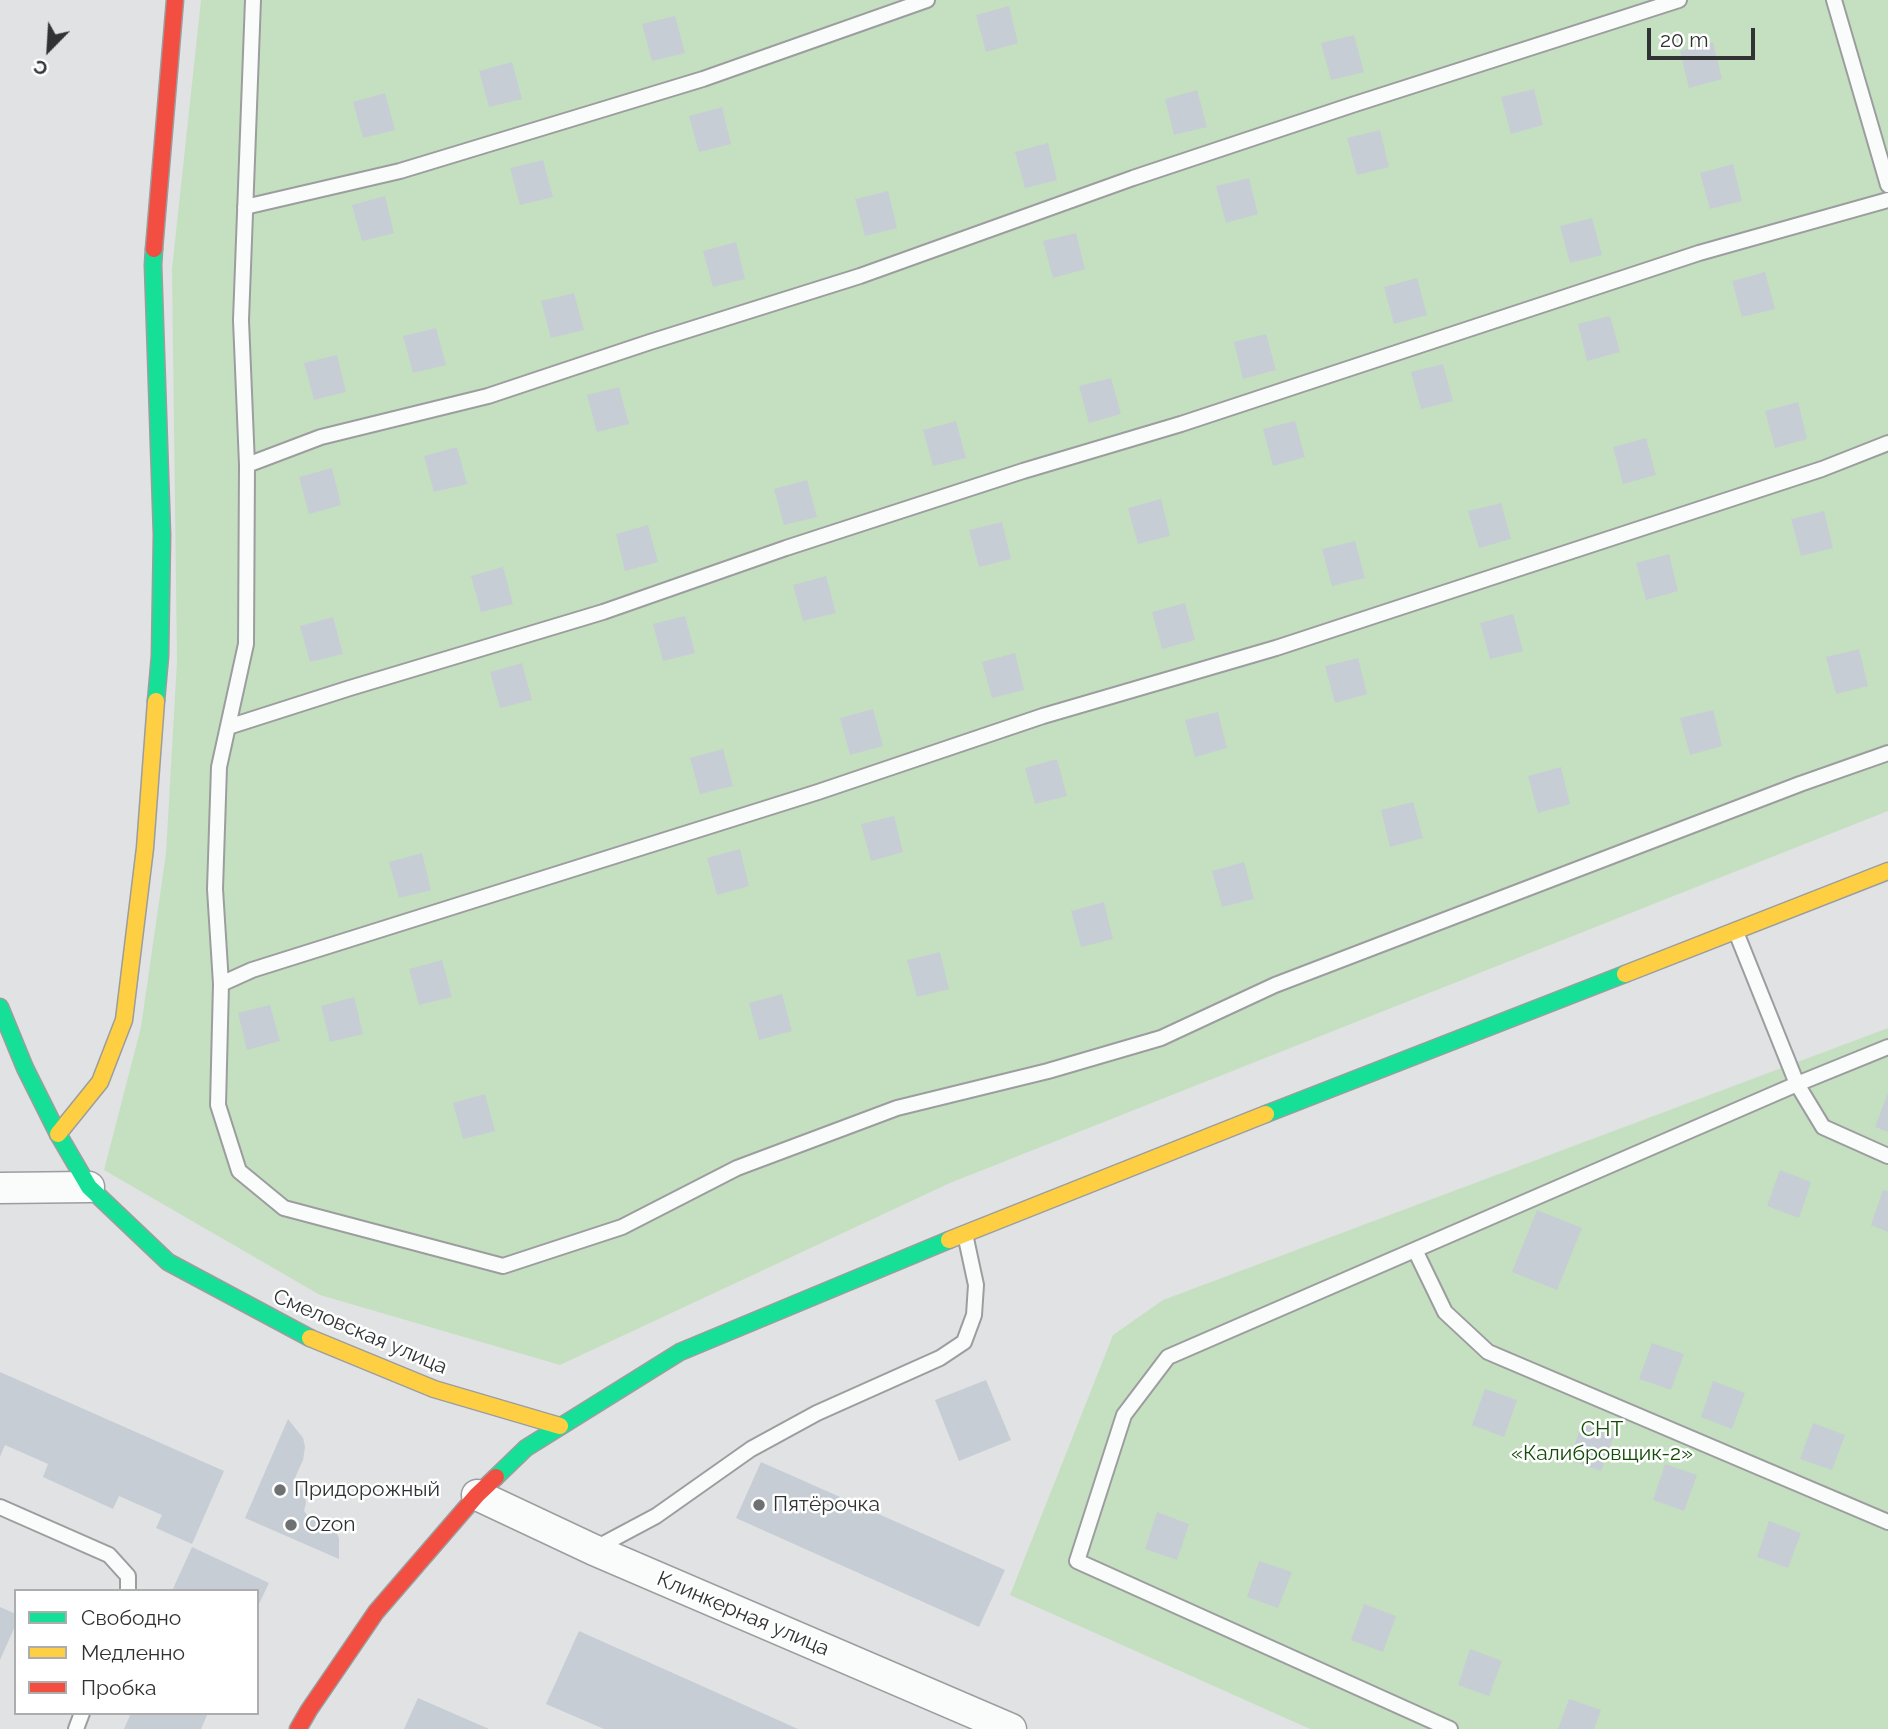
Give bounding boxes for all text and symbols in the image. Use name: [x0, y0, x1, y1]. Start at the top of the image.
north arrow: [14, 14, 84, 84]
scale bar: [1650, 14, 1758, 58]
text: 20 m: [1660, 27, 1708, 52]
text: С: [30, 55, 51, 81]
street label: Смеловская улица: [269, 1284, 451, 1380]
park label: СНТ «Калибровщик-2»: [1511, 1417, 1693, 1467]
place label: Придорожный: [294, 1477, 440, 1503]
marker: Придорожный: [272, 1482, 288, 1498]
place label: Пятёрочка: [773, 1492, 880, 1518]
marker: Пятёрочка: [751, 1497, 767, 1513]
place label: Ozon: [305, 1512, 356, 1538]
marker: Ozon: [283, 1517, 299, 1533]
street label: Клинкерная улица: [653, 1566, 833, 1662]
legend: [14, 1589, 259, 1715]
text: Свободно: [81, 1605, 181, 1630]
text: Медленно: [81, 1640, 185, 1665]
text: Пробка: [81, 1675, 157, 1700]

